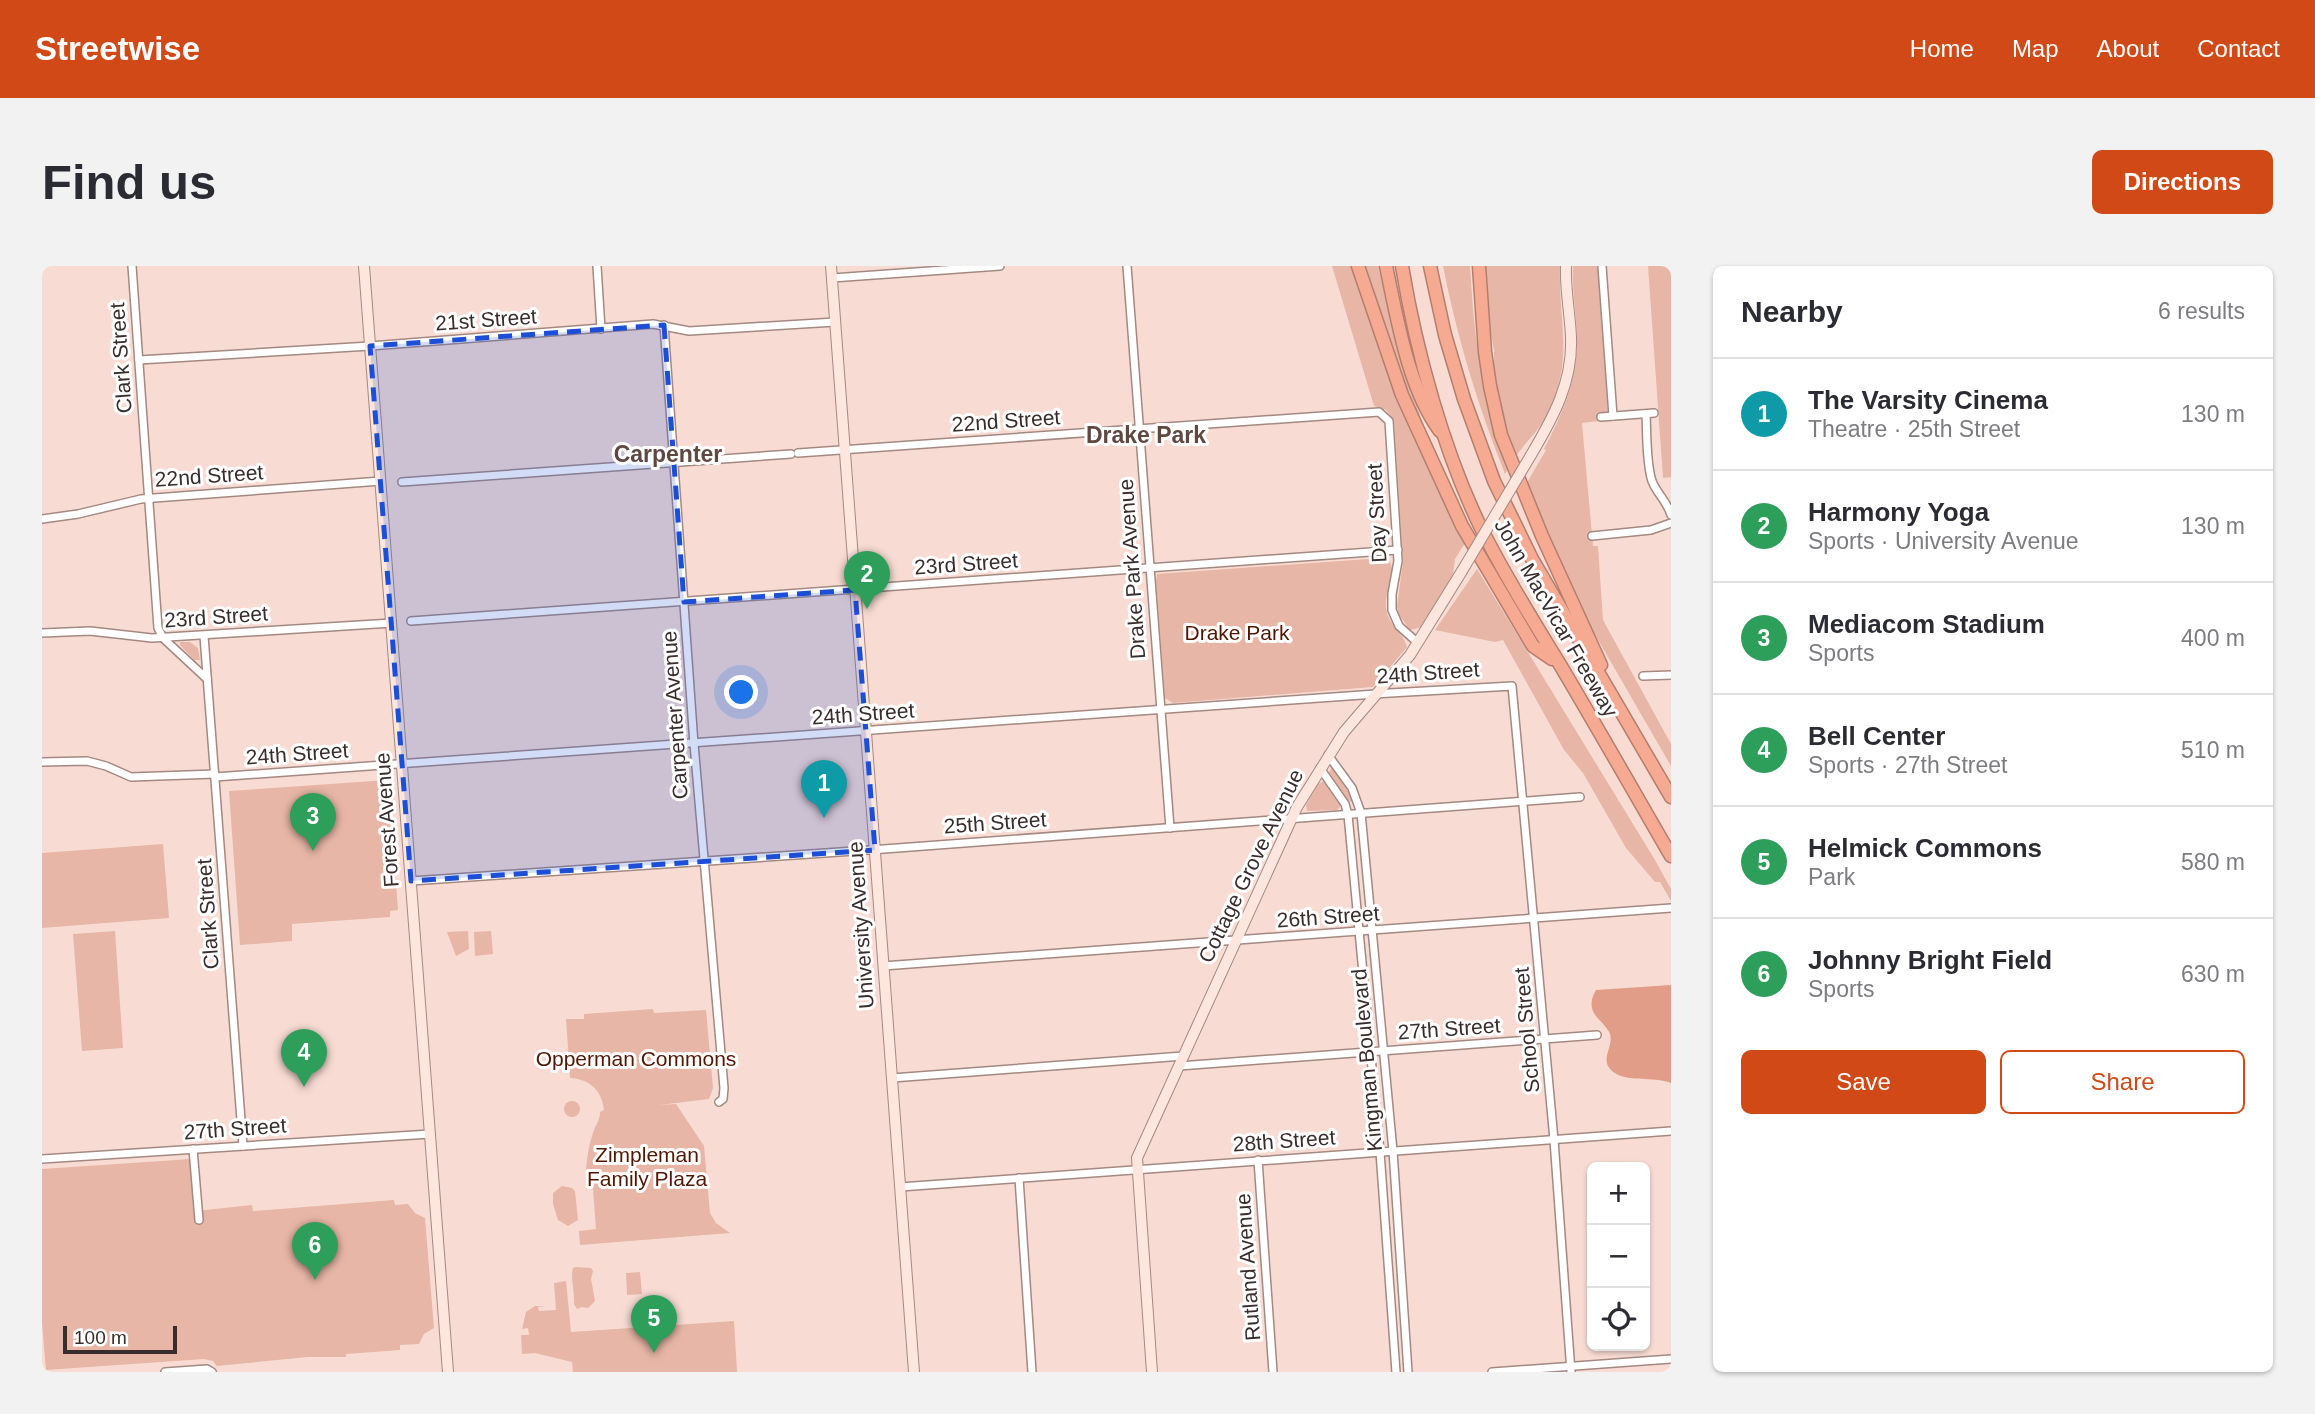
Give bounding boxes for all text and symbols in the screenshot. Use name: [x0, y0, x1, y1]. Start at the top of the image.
text: Streetwise: [35, 30, 200, 67]
text: Home: [1910, 35, 1974, 62]
text: Map: [2012, 35, 2059, 62]
text: About: [2097, 35, 2159, 62]
text: Contact: [2197, 35, 2280, 62]
button: Directions: [2092, 150, 2273, 214]
text: Find us: [42, 155, 216, 209]
text: Nearby: [1741, 295, 1843, 328]
text: 6 results: [2158, 298, 2245, 324]
street label: Clark Street: [105, 302, 136, 414]
street label: 21st Street: [435, 304, 538, 335]
text: The Varsity Cinema: [1808, 385, 2048, 415]
text: 1: [1758, 401, 1770, 427]
text: 130 m: [2181, 401, 2245, 427]
street label: 22nd Street: [951, 405, 1061, 436]
text: Theatre · 25th Street: [1808, 416, 2020, 442]
district label: Drake Park: [1086, 422, 1206, 448]
district label: Carpenter: [614, 441, 722, 467]
street label: 22nd Street: [154, 460, 264, 491]
street label: Day Street: [1362, 463, 1391, 563]
street label: Drake Park Avenue: [1114, 478, 1149, 660]
text: Harmony Yoga: [1808, 497, 1989, 527]
text: 2: [1758, 513, 1770, 539]
text: 130 m: [2181, 513, 2245, 539]
street label: John MacVicar Freeway: [1490, 515, 1623, 721]
text: Sports · University Avenue: [1808, 528, 2079, 554]
street label: 23rd Street: [913, 548, 1019, 579]
pin: 2: [844, 551, 890, 609]
street label: 23rd Street: [163, 601, 269, 632]
text: Mediacom Stadium: [1808, 609, 2045, 639]
park label: Drake Park: [1184, 621, 1290, 644]
text: 3: [1758, 625, 1770, 651]
text: 400 m: [2181, 625, 2245, 651]
street label: Carpenter Avenue: [657, 630, 692, 800]
text: Sports: [1808, 640, 1874, 666]
street label: 24th Street: [1376, 657, 1480, 688]
your location: [724, 675, 758, 709]
street label: 24th Street: [811, 698, 915, 729]
text: Bell Center: [1808, 721, 1945, 751]
text: 4: [1758, 737, 1770, 763]
text: 510 m: [2181, 737, 2245, 763]
street label: 24th Street: [245, 738, 349, 769]
street label: Forest Avenue: [370, 752, 403, 888]
text: Sports · 27th Street: [1808, 752, 2007, 778]
pin: 1: [801, 760, 847, 818]
street label: Cottage Grove Avenue: [1194, 765, 1307, 966]
pin: 3: [290, 793, 336, 851]
street label: 25th Street: [943, 807, 1047, 838]
text: Helmick Commons: [1808, 833, 2042, 863]
street label: University Avenue: [843, 841, 878, 1009]
text: 5: [1758, 849, 1770, 875]
text: 580 m: [2181, 849, 2245, 875]
street label: Clark Street: [192, 858, 223, 970]
text: Park: [1808, 864, 1855, 890]
street label: 26th Street: [1276, 901, 1380, 932]
text: Johnny Bright Field: [1808, 945, 2052, 975]
text: 6: [1758, 961, 1770, 987]
text: 630 m: [2181, 961, 2245, 987]
street label: School Street: [1510, 966, 1543, 1094]
street label: Kingman Boulevard: [1347, 968, 1386, 1152]
text: Sports: [1808, 976, 1874, 1002]
street label: 27th Street: [1397, 1013, 1501, 1044]
pin: 4: [281, 1029, 327, 1087]
park label: Opperman Commons: [536, 1047, 736, 1070]
button: Save: [1741, 1050, 1986, 1114]
button: Share: [2000, 1050, 2245, 1114]
street label: 27th Street: [183, 1113, 287, 1144]
street label: 28th Street: [1232, 1125, 1336, 1156]
park label: Zimpleman Family Plaza: [587, 1143, 707, 1190]
map controls: [1587, 1162, 1650, 1351]
button: +: [1587, 1162, 1650, 1225]
street label: Rutland Avenue: [1231, 1192, 1264, 1342]
pin: 6: [292, 1222, 338, 1280]
button: −: [1587, 1225, 1650, 1288]
button: locate: [1587, 1288, 1650, 1351]
pin: 5: [631, 1295, 677, 1353]
scale bar: [63, 1323, 177, 1355]
text: 100 m: [74, 1327, 127, 1348]

